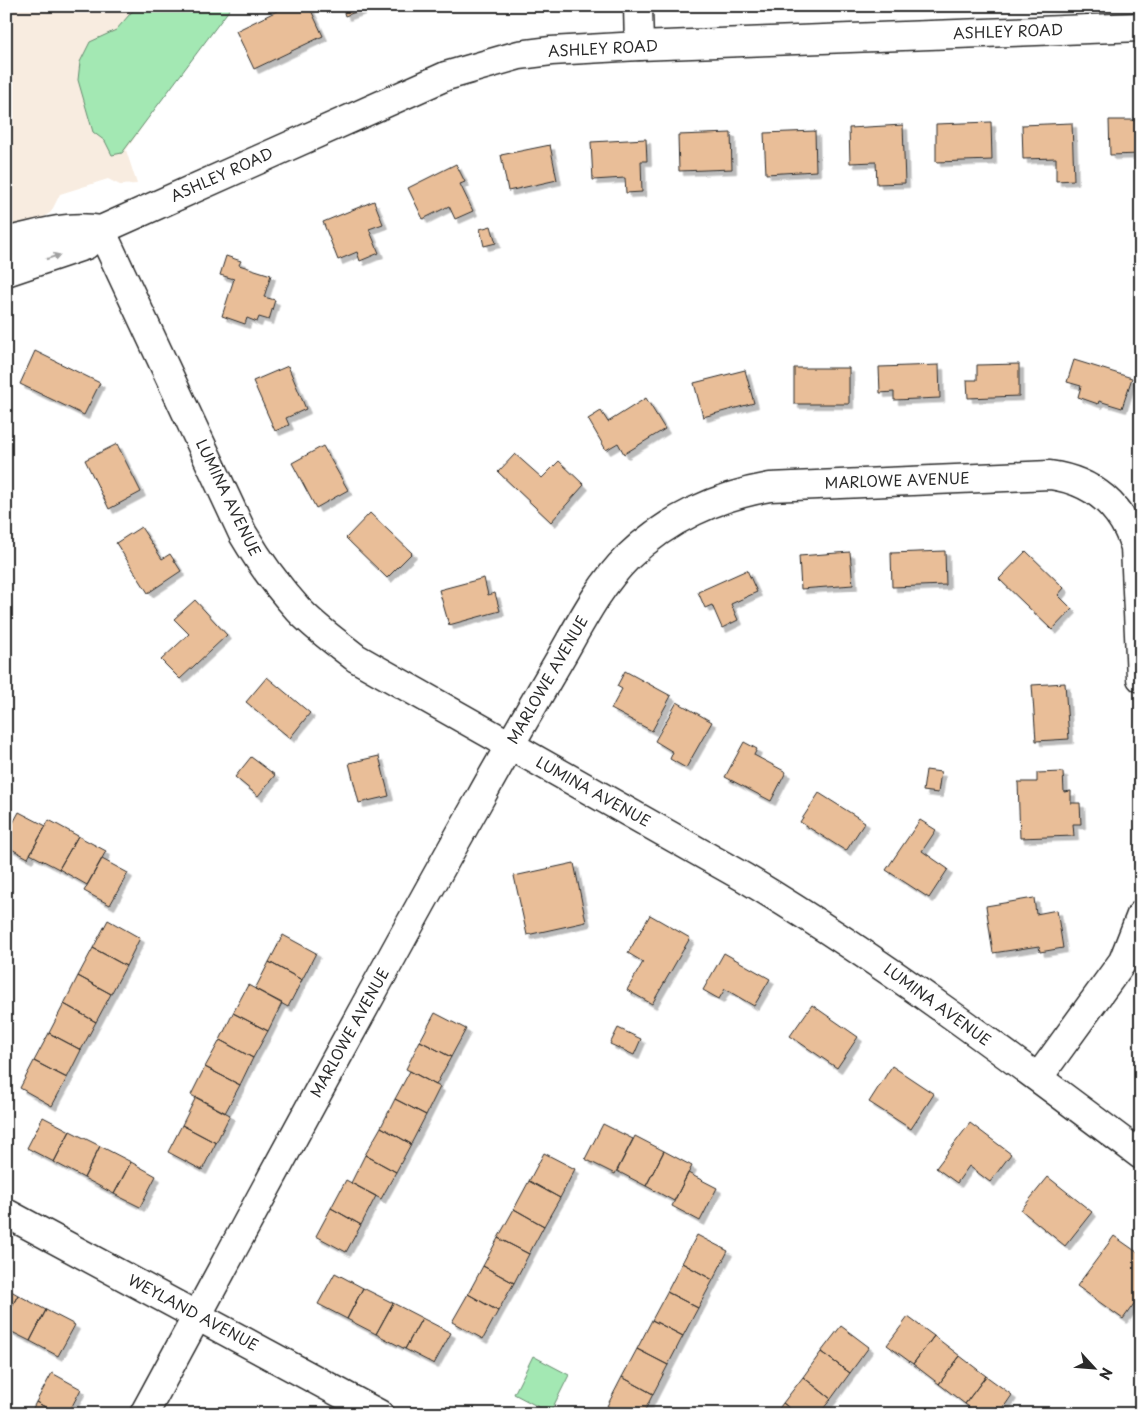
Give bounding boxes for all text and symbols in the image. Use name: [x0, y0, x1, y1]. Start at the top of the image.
street label: ASHLEY ROAD: [953, 17, 1063, 44]
street label: ASHLEY ROAD: [547, 33, 659, 62]
street label: ASHLEY ROAD: [166, 141, 276, 207]
one-way arrow: [45, 252, 60, 260]
street label: LUMINA AVENUE: [191, 435, 268, 560]
street label: MARLOWE AVENUE: [824, 465, 970, 494]
street label: MARLOWE AVENUE: [501, 611, 593, 748]
street label: LUMINA AVENUE: [532, 750, 655, 832]
street label: LUMINA AVENUE: [880, 957, 996, 1051]
street label: MARLOWE AVENUE: [304, 963, 394, 1101]
street label: WEYLAND AVENUE: [124, 1267, 263, 1356]
north arrow: [1070, 1342, 1120, 1392]
text: N: [1094, 1364, 1118, 1384]

